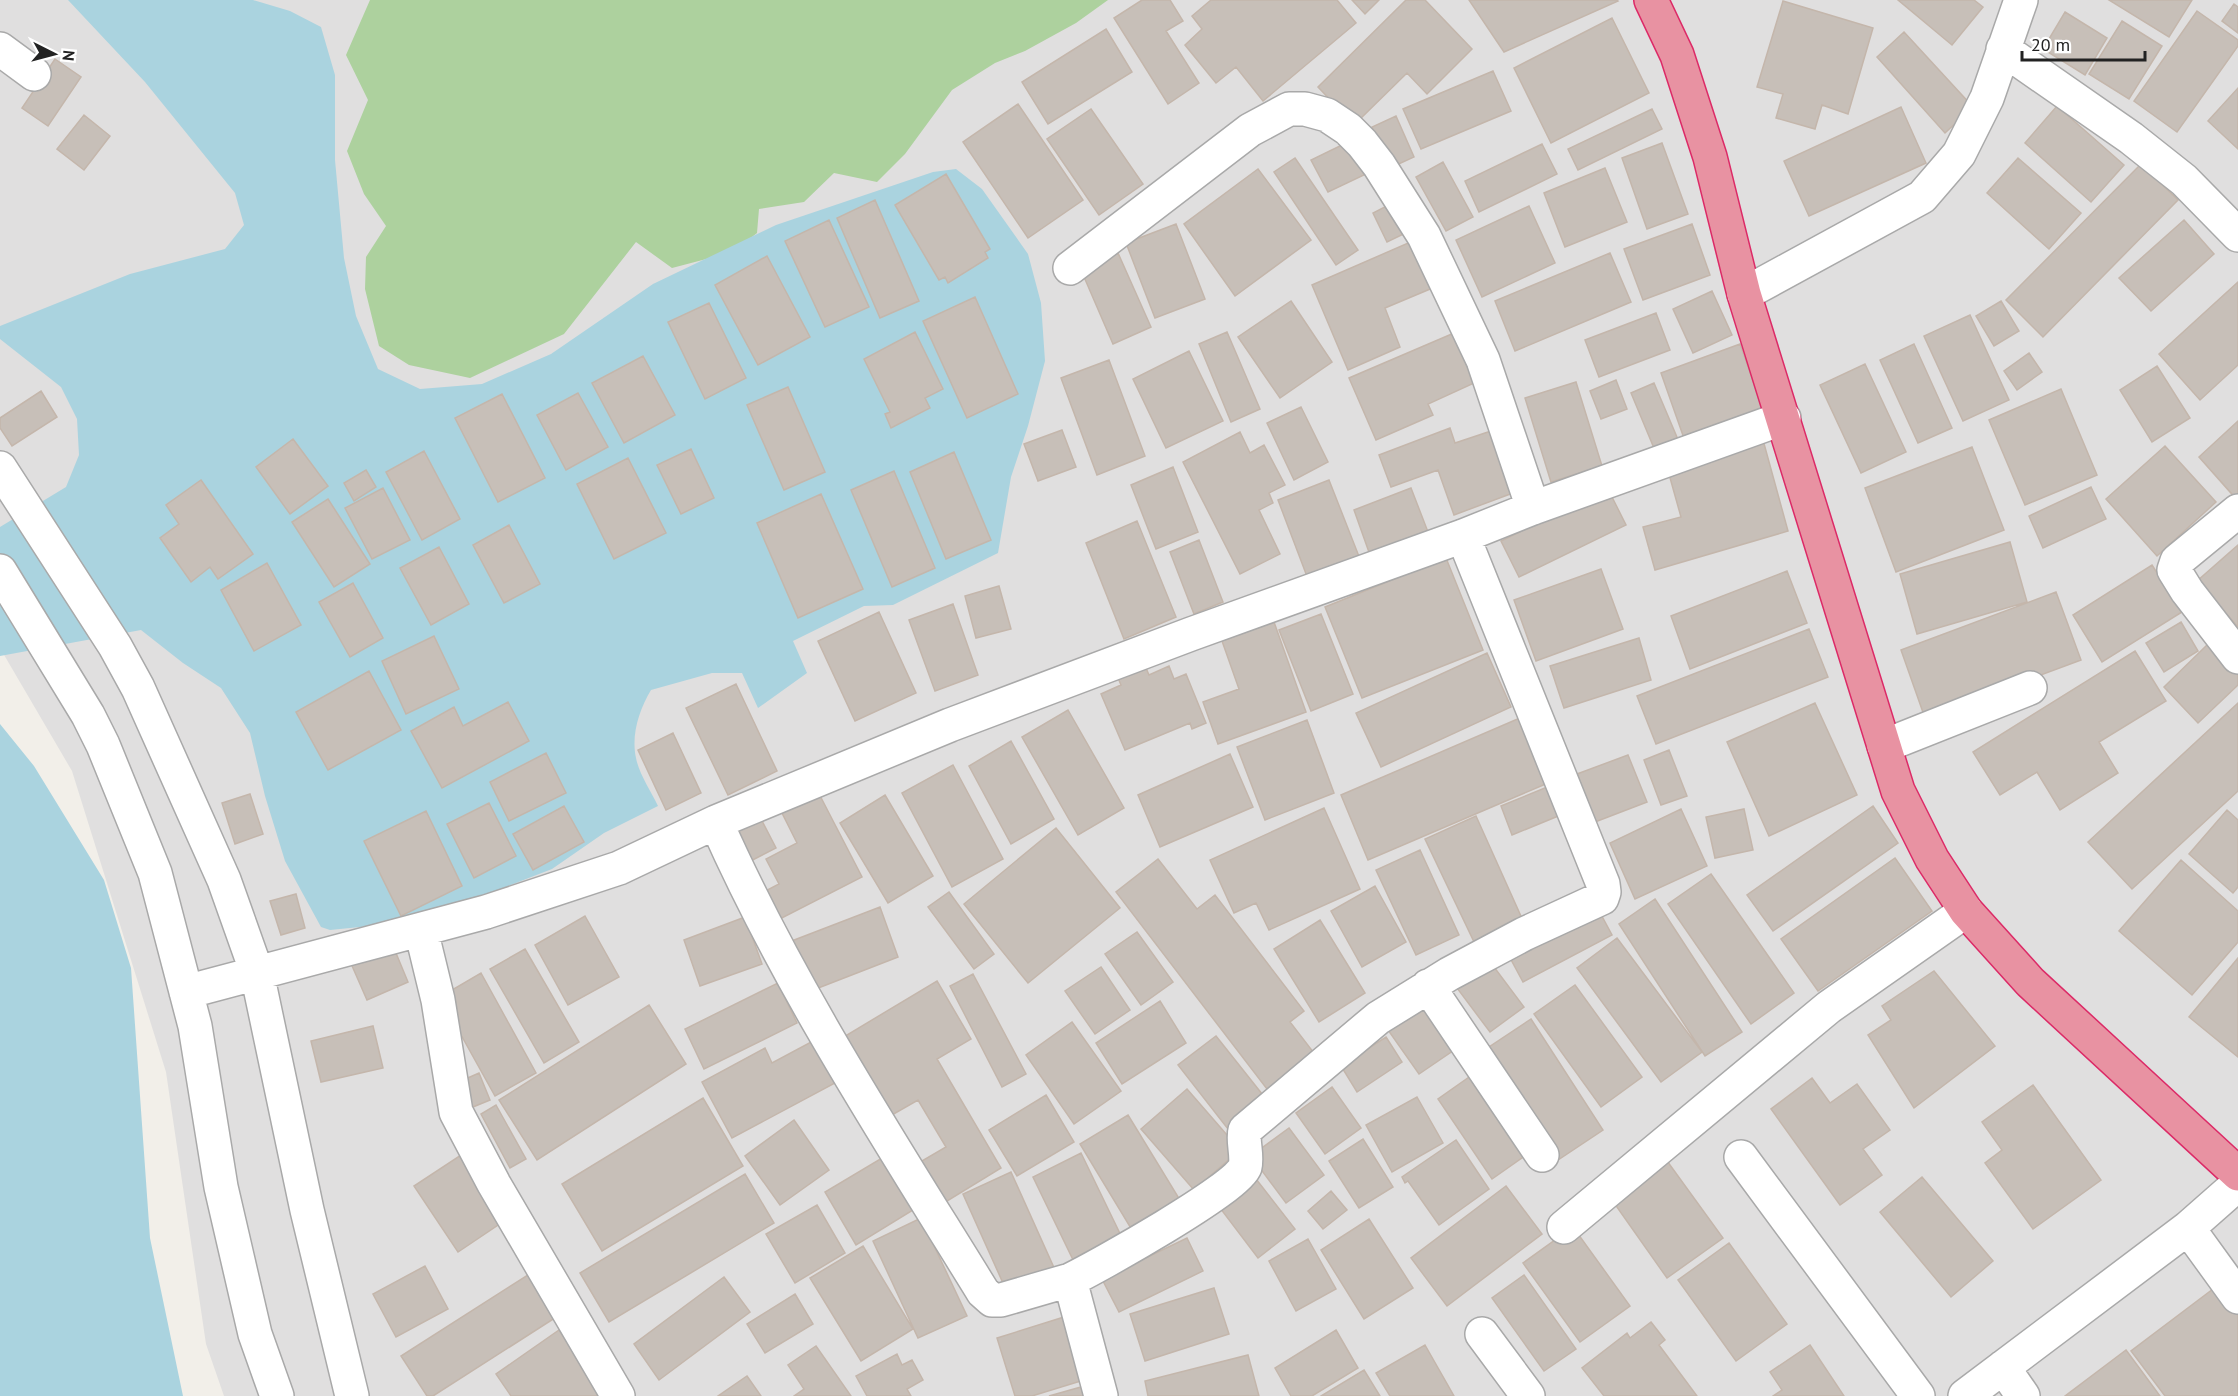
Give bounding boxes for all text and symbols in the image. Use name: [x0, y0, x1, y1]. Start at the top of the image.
north arrow: [24, 24, 84, 84]
scale bar: [2022, 24, 2145, 62]
text: 20 m: [2031, 33, 2070, 56]
text: N: [58, 49, 79, 62]

